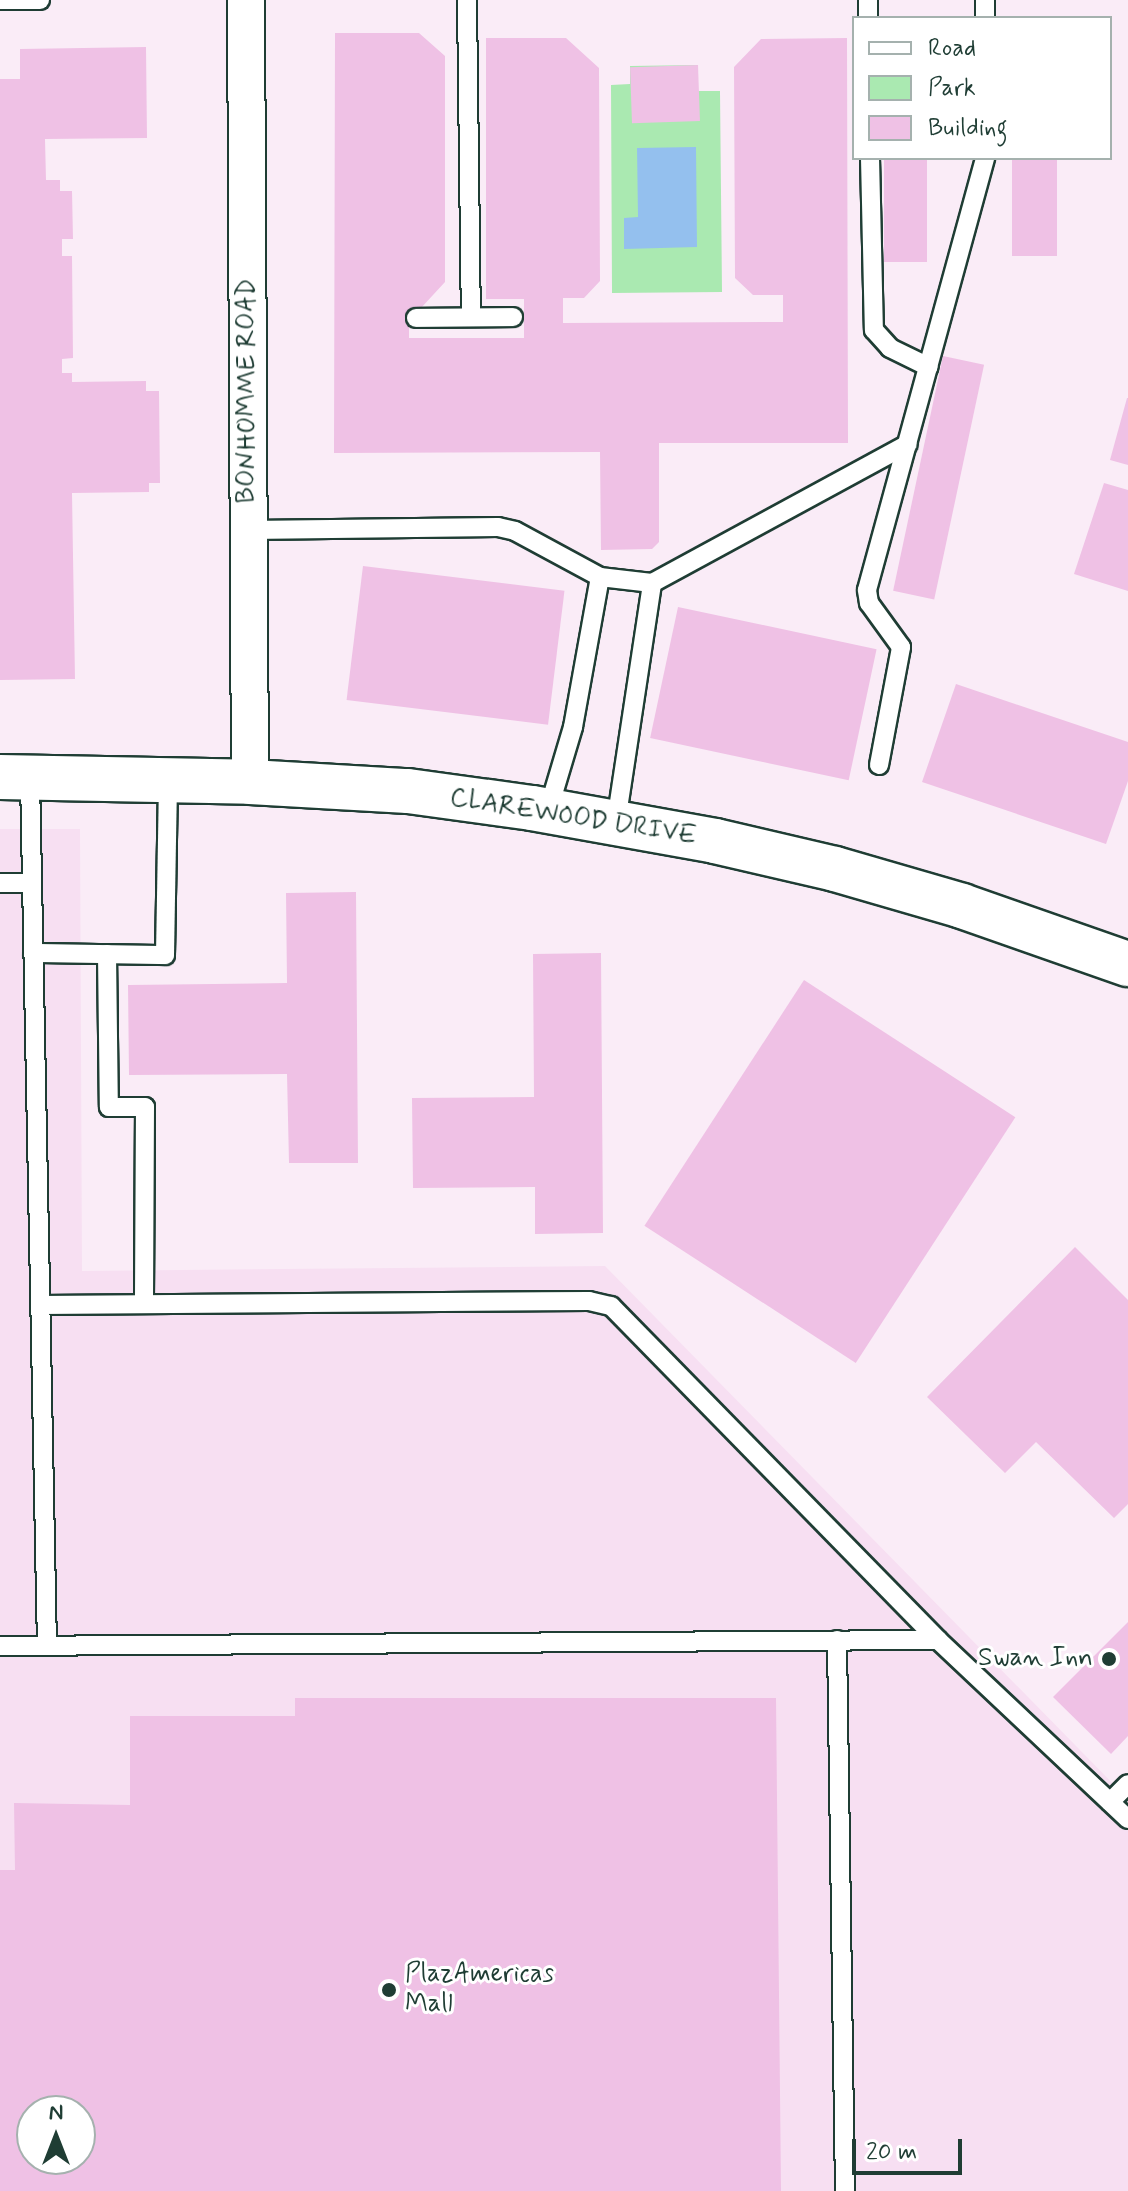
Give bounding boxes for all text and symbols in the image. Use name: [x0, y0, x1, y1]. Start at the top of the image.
legend: [852, 16, 1112, 160]
text: Road: [928, 33, 976, 64]
text: Park: [928, 73, 976, 104]
text: Building: [928, 113, 1008, 144]
street label: BONHOMME ROAD: [232, 280, 264, 502]
street label: CLAREWOOD DRIVE: [447, 783, 699, 853]
place label: Swan Inn: [979, 1643, 1093, 1675]
marker: Swan Inn: [1100, 1650, 1118, 1668]
place label: PlazAmericas Mall: [405, 1959, 554, 2020]
marker: PlazAmericas Mall: [380, 1981, 398, 1999]
north arrow: [16, 2095, 96, 2175]
text: N: [49, 2099, 63, 2127]
scale bar: [856, 2123, 966, 2173]
text: 20 m: [866, 2137, 917, 2168]

